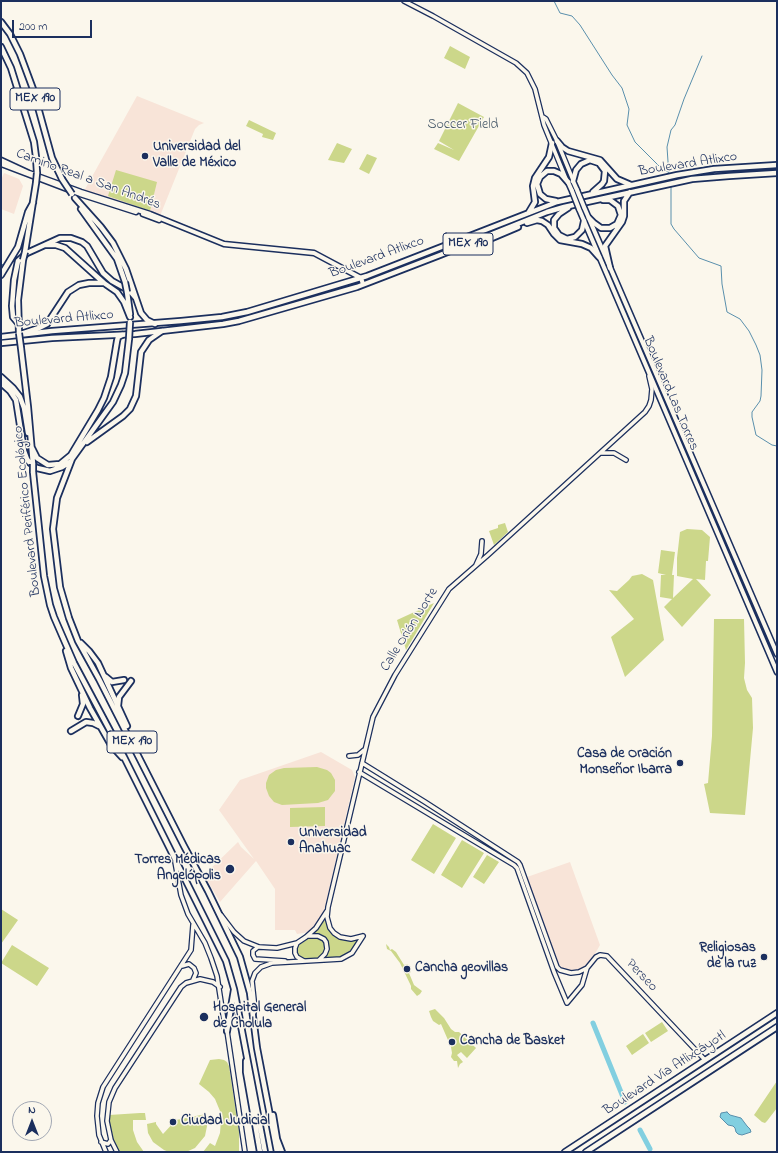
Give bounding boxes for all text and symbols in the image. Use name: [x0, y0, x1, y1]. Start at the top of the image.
scale bar: [14, 12, 94, 38]
text: 200 m: [19, 18, 48, 36]
road number: MEX 190: [10, 88, 60, 110]
park label: Soccer Field: [428, 118, 498, 134]
place label: Universidad del Valle de México: [153, 140, 241, 172]
street label: Camino Real a San Andrés: [13, 146, 163, 214]
street label: Boulevard Atlixco: [638, 149, 738, 181]
marker: Universidad del Valle de México: [140, 151, 150, 161]
street label: Boulevard Atlixco: [327, 233, 427, 283]
road number: MEX 190: [443, 233, 493, 255]
street label: Boulevard Atlixco: [14, 307, 114, 333]
street label: Boulevard Las Torres: [638, 334, 702, 454]
street label: Boulevard Periférico Ecológico: [11, 425, 45, 597]
street label: Calle Orión Norte: [378, 585, 442, 675]
road number: MEX 190: [107, 731, 157, 753]
place label: Casa de Oración Monseñor Ibarra: [577, 747, 672, 780]
marker: Casa de Oración Monseñor Ibarra: [675, 758, 685, 768]
place label: Universidad Anahuac: [299, 826, 367, 858]
marker: Universidad Anahuac: [286, 837, 296, 847]
place label: Torres Médicas Angelópolis: [135, 853, 221, 886]
marker: Torres Médicas Angelópolis: [224, 863, 236, 875]
place label: Religiosas de la ruz: [699, 941, 756, 974]
marker: Religiosas de la ruz: [759, 952, 769, 962]
street label: Perseo: [622, 956, 660, 996]
place label: Cancha geovillas: [415, 961, 508, 977]
marker: Cancha geovillas: [402, 964, 412, 974]
place label: Hospital General de Cholula: [213, 1001, 306, 1034]
marker: Hospital General de Cholula: [198, 1011, 210, 1023]
street label: Boulevard Vía Atlixcáyotl: [601, 1028, 729, 1120]
place label: Cancha de Basket: [460, 1034, 565, 1050]
marker: Cancha de Basket: [447, 1037, 457, 1047]
north arrow: [12, 1101, 52, 1141]
text: N: [28, 1102, 36, 1118]
place label: Ciudad Judicial: [181, 1114, 270, 1130]
marker: Ciudad Judicial: [168, 1117, 178, 1127]

